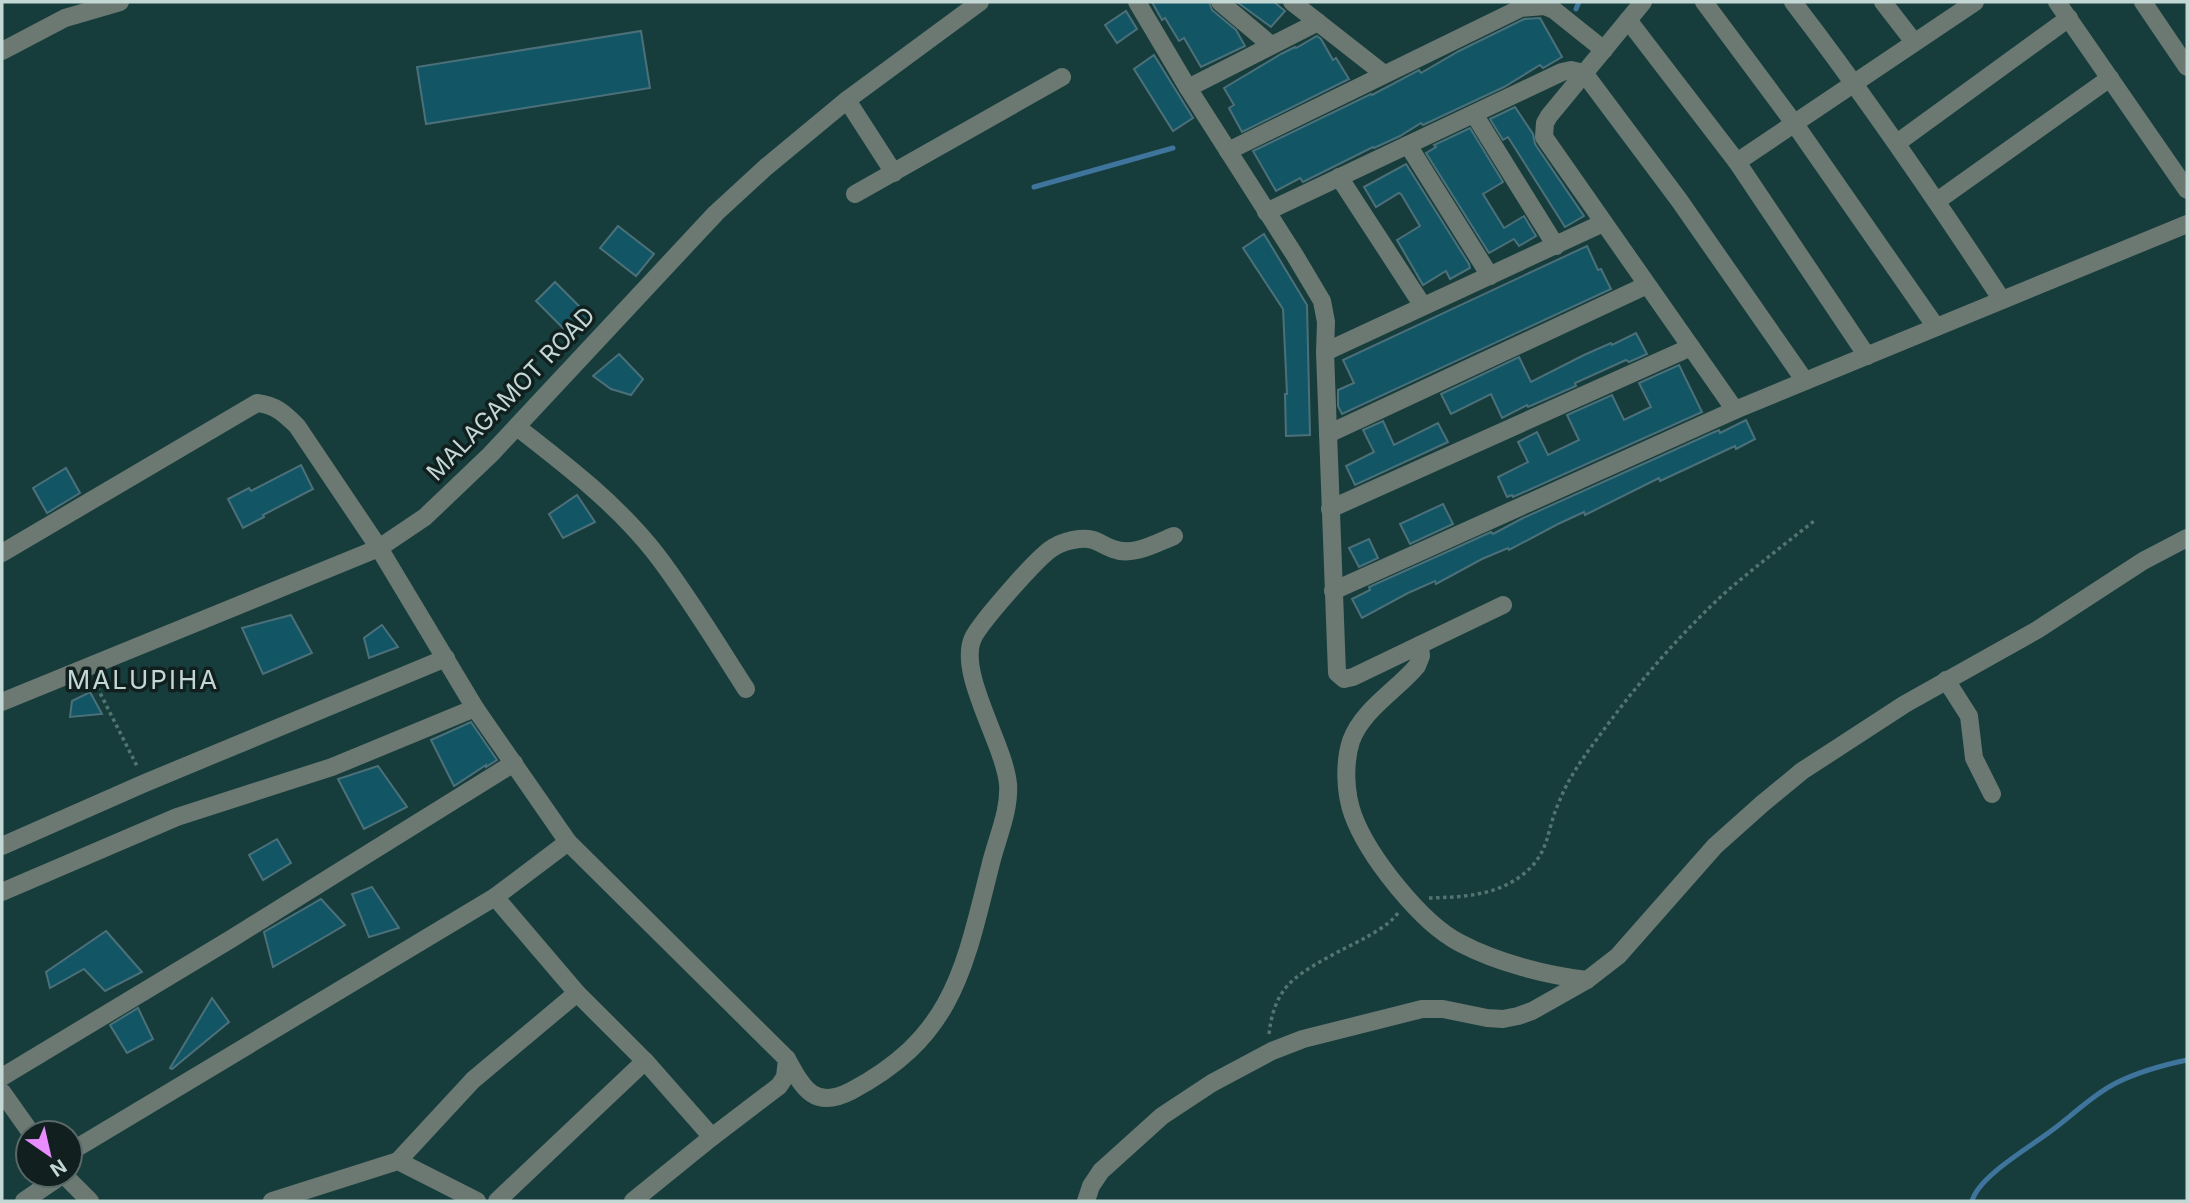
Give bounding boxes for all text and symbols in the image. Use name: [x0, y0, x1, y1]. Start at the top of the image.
street label: MALAGAMOT ROAD: [420, 301, 601, 486]
district label: MALUPIHA: [67, 664, 219, 695]
north arrow: [14, 1119, 84, 1189]
text: N: [46, 1154, 71, 1181]

